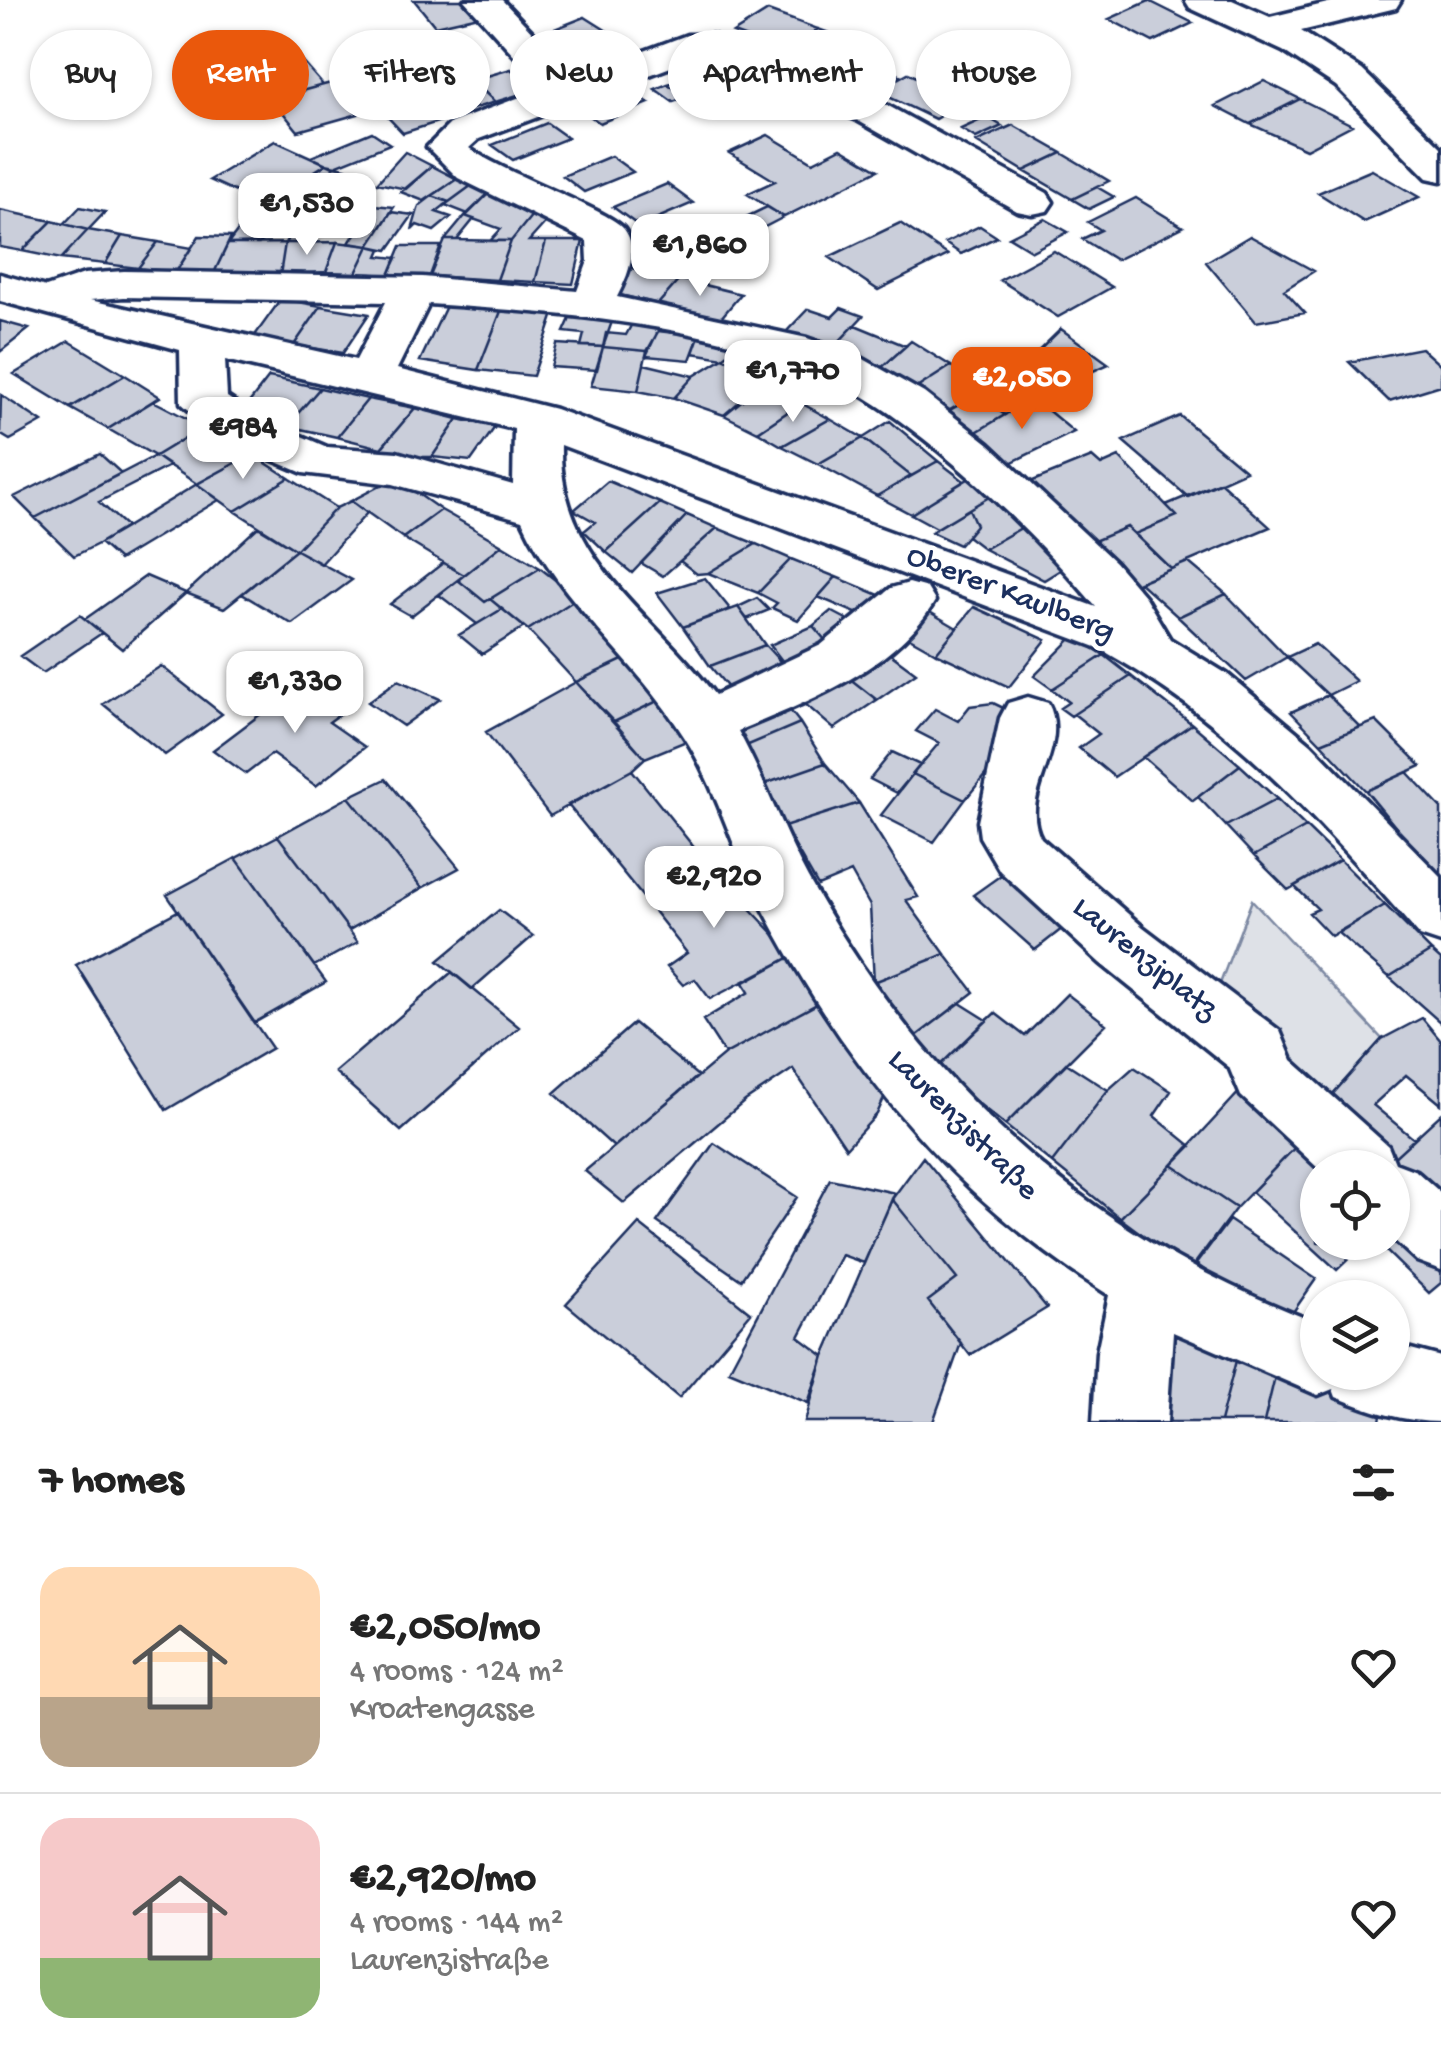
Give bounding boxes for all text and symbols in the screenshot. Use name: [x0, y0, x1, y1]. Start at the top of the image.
chip: Buy: [30, 30, 152, 120]
chip: Rent: [172, 30, 309, 120]
chip: Filters: [329, 30, 490, 120]
chip: New: [510, 30, 648, 120]
chip: Apartment: [668, 30, 896, 120]
chip: House: [916, 30, 1071, 120]
pin: €1,530: [226, 173, 388, 258]
text: €1,530: [260, 186, 354, 224]
pin: €1,860: [619, 214, 781, 299]
text: €1,860: [653, 227, 747, 265]
pin: €1,770: [712, 340, 874, 425]
pin: €2,050: [941, 347, 1103, 432]
text: €1,770: [746, 353, 840, 391]
text: €2,050: [973, 360, 1071, 398]
pin: €984: [184, 397, 302, 482]
text: €984: [209, 410, 277, 448]
street label: Oberer Kaulberg: [901, 538, 1119, 652]
pin: €1,330: [214, 651, 376, 736]
text: €1,330: [248, 664, 342, 702]
pin: €2,920: [633, 846, 795, 931]
text: €2,920: [667, 859, 761, 897]
street label: Laurenziplatz: [1064, 890, 1225, 1031]
street label: Laurenzistraße: [878, 1042, 1046, 1210]
map controls: [1300, 1150, 1410, 1390]
button: locate: [1300, 1150, 1410, 1260]
button: layers: [1300, 1280, 1410, 1390]
icon: filters: [1346, 1455, 1401, 1510]
text: 7 homes: [40, 1458, 183, 1507]
text: €2,050/mo: [350, 1605, 540, 1654]
icon: home: [120, 1607, 240, 1727]
icon: heart: [1346, 1640, 1401, 1695]
text: 4 rooms · 124 m²: [350, 1654, 564, 1692]
text: Kroatengasse: [350, 1692, 534, 1730]
text: €2,920/mo: [350, 1856, 536, 1905]
icon: home: [120, 1858, 240, 1978]
icon: heart: [1346, 1891, 1401, 1946]
text: 4 rooms · 144 m²: [350, 1905, 563, 1943]
text: Laurenzistraße: [350, 1943, 549, 1981]

